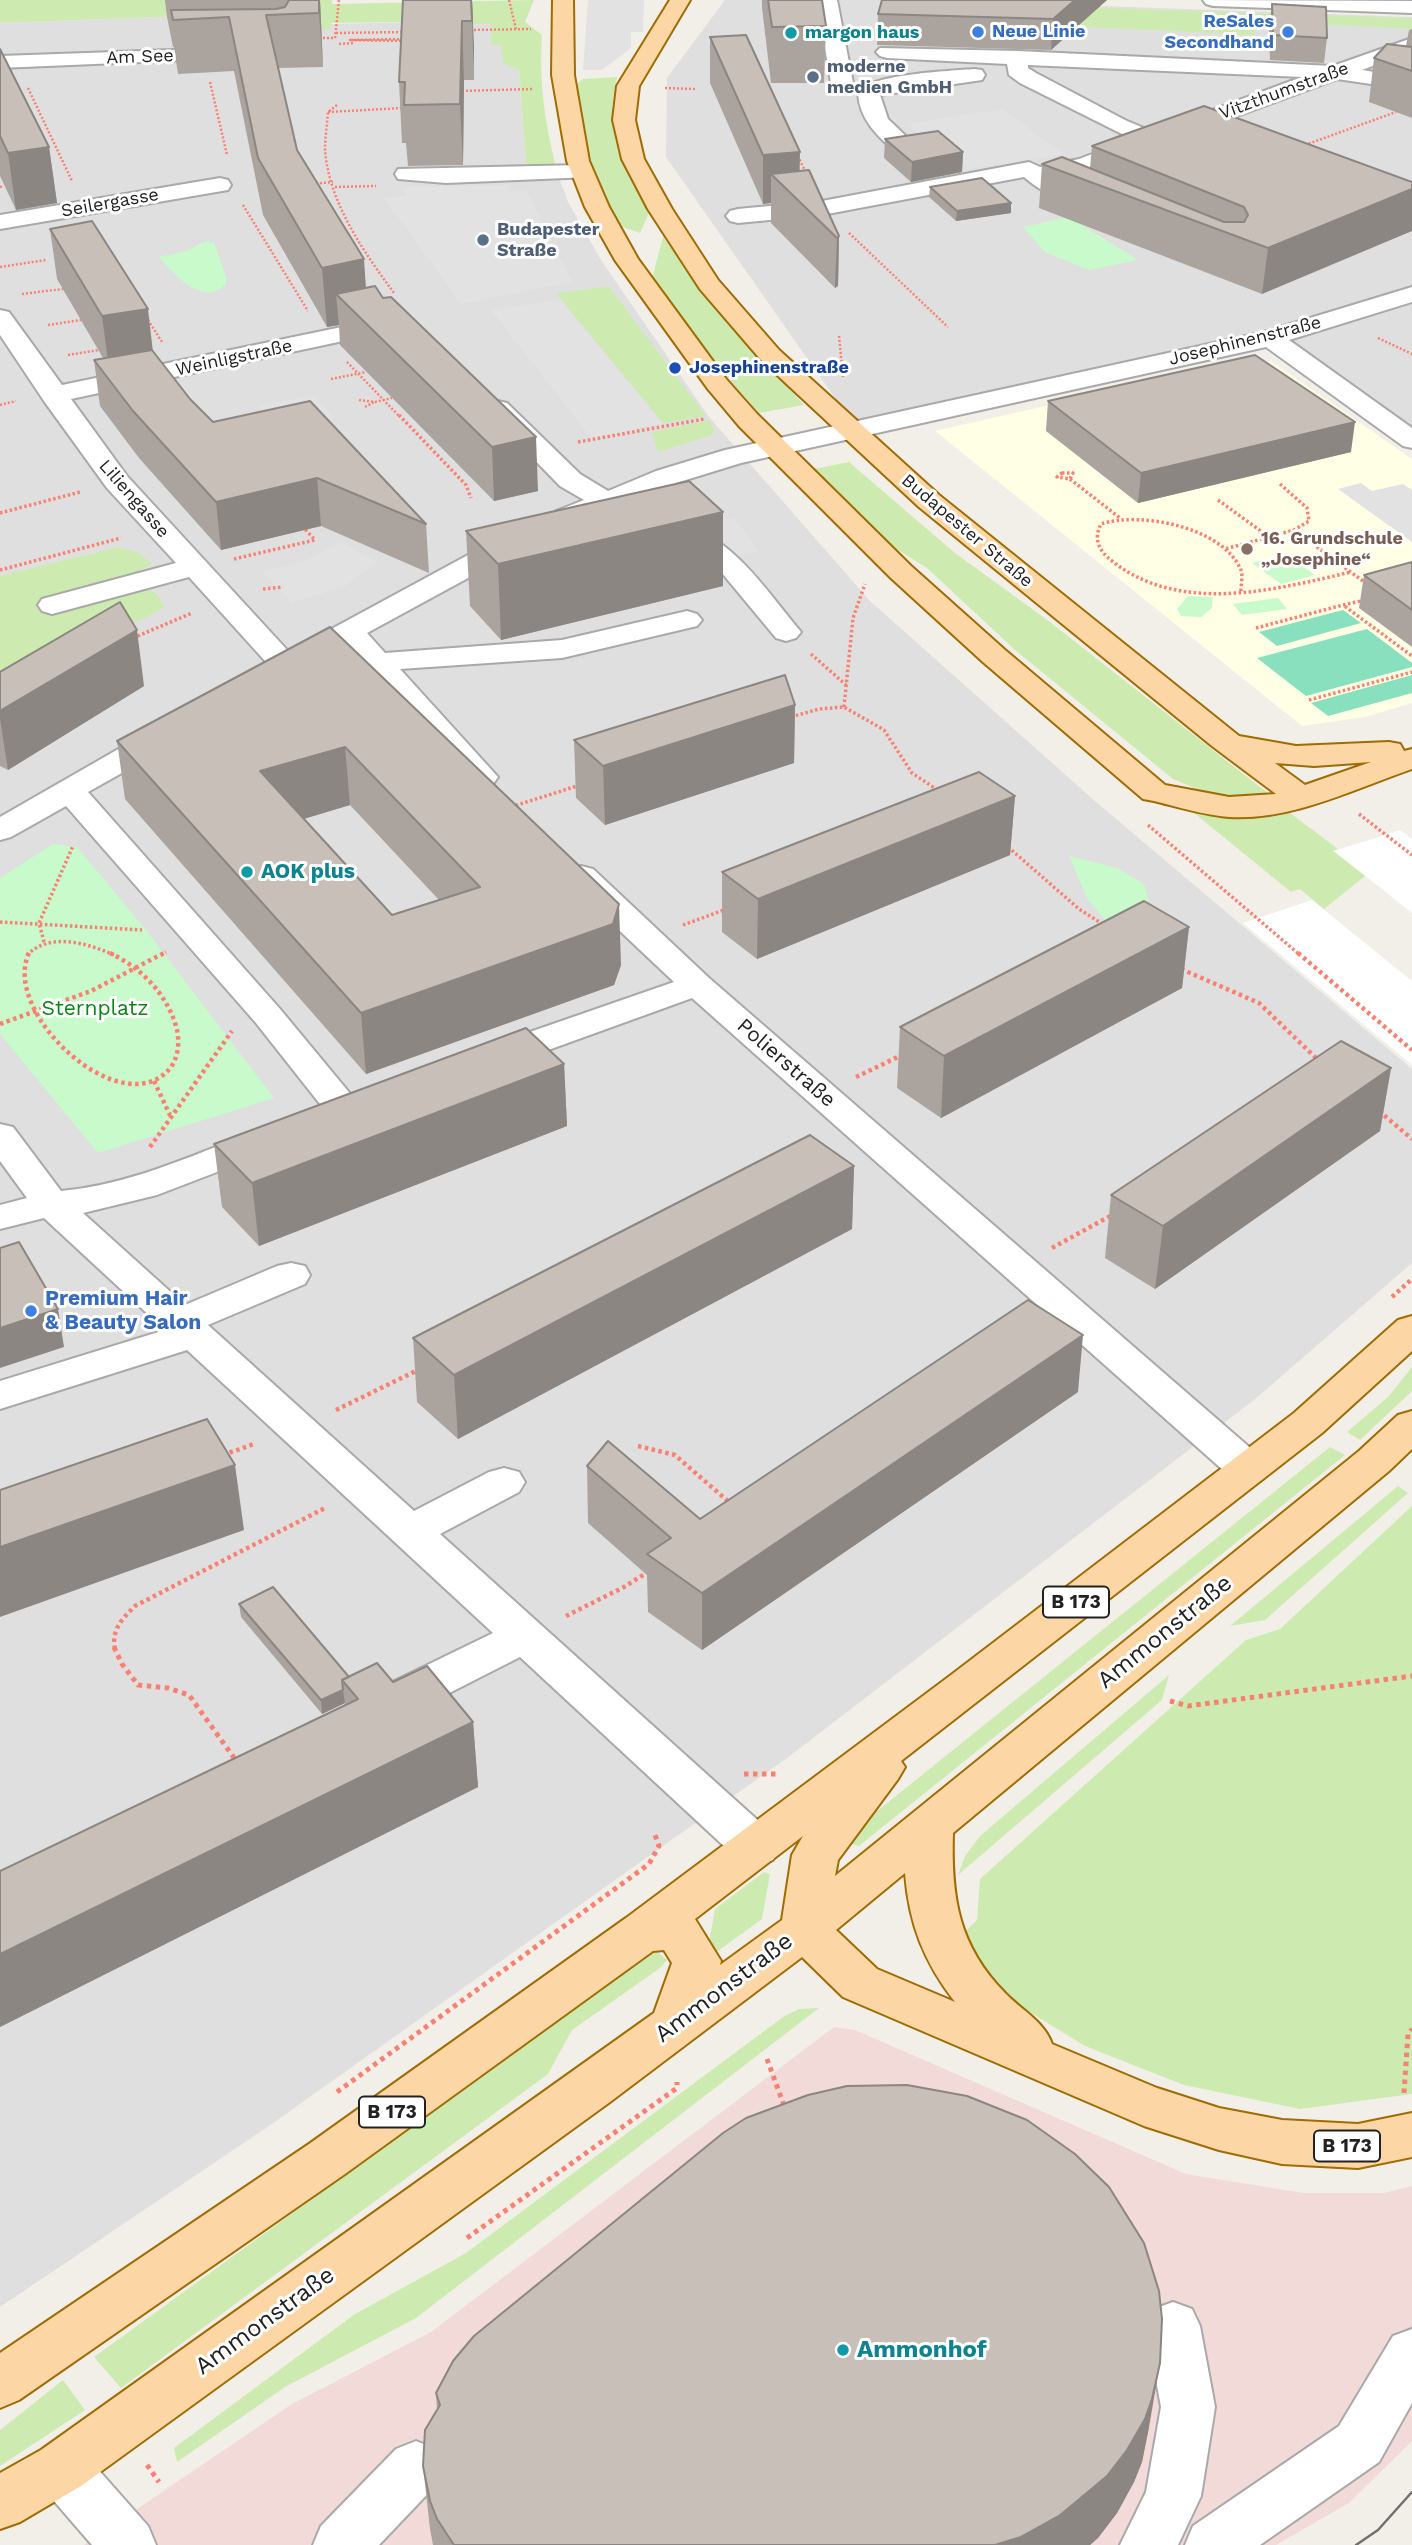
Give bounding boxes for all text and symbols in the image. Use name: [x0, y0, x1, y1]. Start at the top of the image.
place label: ReSales Secondhand: [1165, 11, 1274, 54]
place label: Neue Linie: [992, 21, 1085, 43]
place label: margon haus: [805, 22, 919, 44]
marker: Neue Linie: [970, 24, 986, 40]
marker: ReSales Secondhand: [1280, 24, 1296, 40]
marker: margon haus: [783, 25, 799, 41]
street label: Am See: [106, 45, 174, 69]
place label: moderne medien GmbH: [827, 56, 952, 98]
street label: Vitzthumstraße: [1216, 58, 1352, 124]
marker: moderne medien GmbH: [805, 69, 821, 85]
street label: Seilergasse: [60, 184, 160, 222]
place label: Budapester Straße: [497, 219, 599, 262]
marker: Budapester Straße: [475, 232, 491, 248]
street label: Josephinenstraße: [1167, 312, 1323, 370]
street label: Weinligstraße: [174, 335, 294, 381]
place label: Josephinenstraße: [689, 357, 849, 379]
marker: Josephinenstraße: [667, 360, 683, 376]
street label: Liliengasse: [94, 456, 174, 542]
street label: Budapester Straße: [897, 470, 1037, 592]
place label: 16. Grundschule „Josephine“: [1261, 528, 1403, 570]
marker: 16. Grundschule „Josephine“: [1239, 541, 1255, 557]
place label: AOK plus: [261, 859, 355, 885]
marker: AOK plus: [239, 864, 255, 880]
park label: Sternplatz: [41, 996, 149, 1022]
street label: Polierstraße: [731, 1013, 841, 1113]
place label: Premium Hair & Beauty Salon: [45, 1286, 201, 1336]
marker: Premium Hair & Beauty Salon: [23, 1303, 39, 1319]
street label: Ammonstraße: [1092, 1569, 1238, 1695]
road number: B 173: [1043, 1586, 1109, 1618]
street label: Ammonstraße: [649, 1927, 799, 2049]
road number: B 173: [359, 2096, 425, 2128]
road number: B 173: [1314, 2130, 1380, 2162]
street label: Ammonstraße: [190, 2261, 340, 2381]
place label: Ammonhof: [857, 2336, 987, 2364]
marker: Ammonhof: [835, 2342, 851, 2358]

